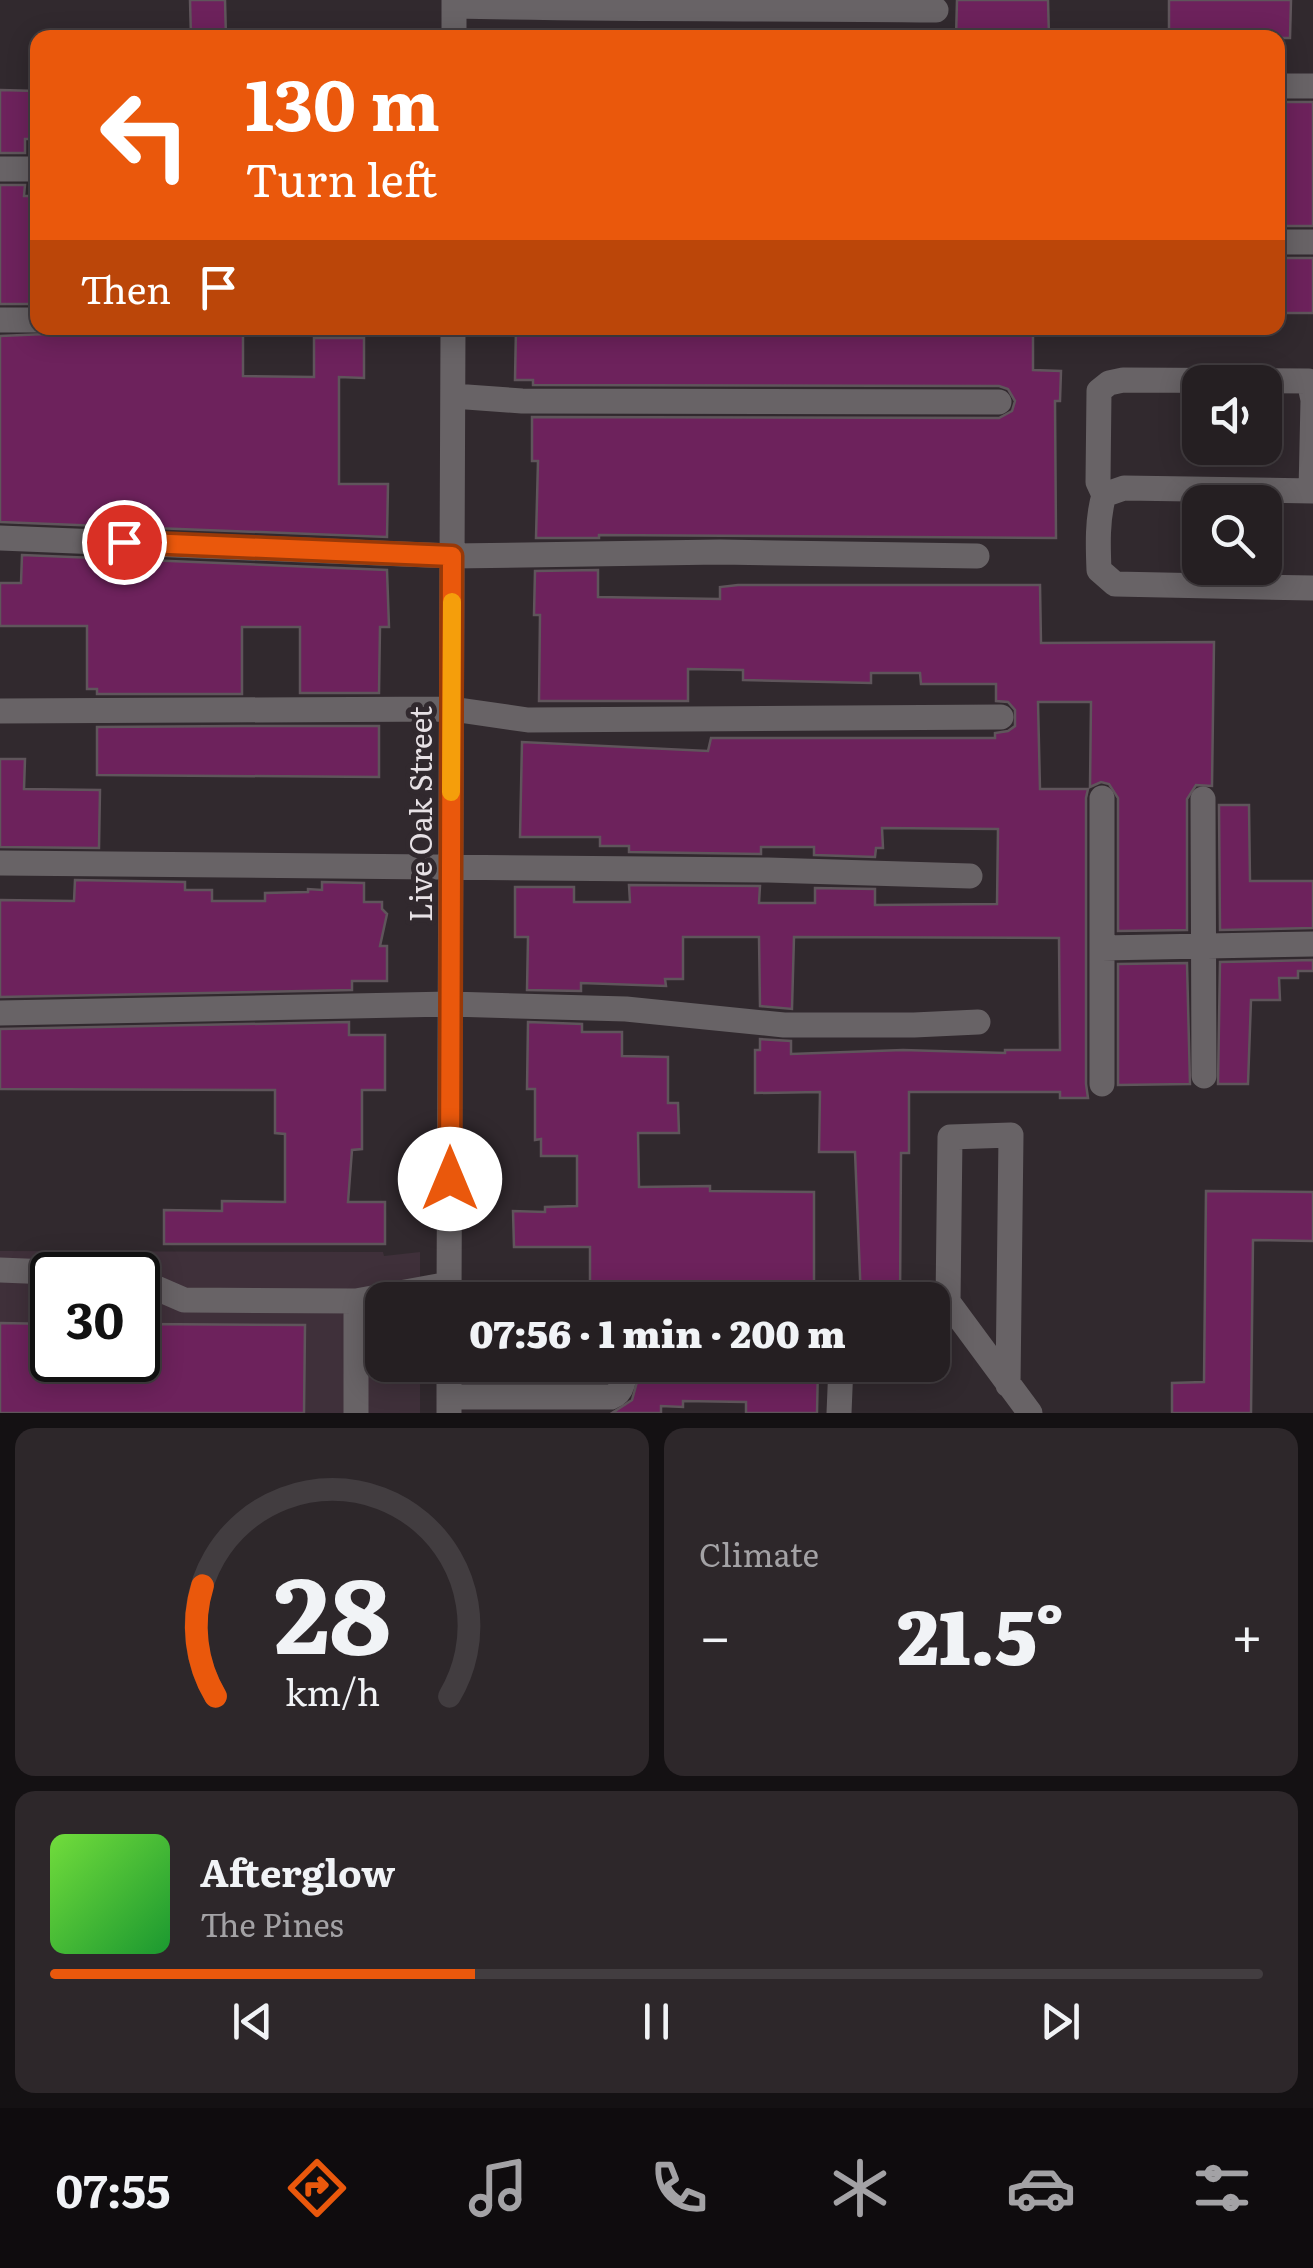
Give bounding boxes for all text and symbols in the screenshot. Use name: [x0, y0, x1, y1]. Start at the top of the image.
text: 130 m: [245, 49, 440, 153]
icon: left: [80, 70, 210, 200]
text: Turn left: [245, 144, 437, 211]
text: Then: [80, 259, 171, 316]
icon: arrive: [191, 260, 246, 315]
map controls: [1182, 365, 1282, 585]
button: sound: [1182, 365, 1282, 465]
button: search: [1182, 485, 1282, 585]
pin: [82, 500, 167, 585]
icon: arrive: [97, 515, 152, 570]
street label: Live Oak Street: [397, 706, 441, 922]
position arrow: [398, 1127, 502, 1231]
speed limit sign: 30: [30, 1252, 160, 1382]
text: 07:56 · 1 min · 200 m: [469, 1303, 846, 1360]
text: Climate: [699, 1529, 819, 1577]
text: 28: [273, 1532, 391, 1686]
text: 21.5°: [897, 1577, 1065, 1688]
text: −: [699, 1592, 731, 1674]
text: +: [1231, 1592, 1263, 1674]
text: km/h: [284, 1664, 380, 1717]
text: Afterglow: [200, 1842, 395, 1899]
text: The Pines: [200, 1899, 344, 1947]
icon: previous: [225, 1994, 280, 2049]
icon: pause: [629, 1994, 684, 2049]
icon: next: [1033, 1994, 1088, 2049]
icon: directions: [282, 2153, 352, 2223]
icon: music: [463, 2153, 533, 2223]
icon: phone: [644, 2153, 714, 2223]
icon: climate: [825, 2153, 895, 2223]
icon: car: [1006, 2153, 1076, 2223]
icon: filters: [1187, 2153, 1257, 2223]
text: 07:55: [56, 2155, 170, 2222]

